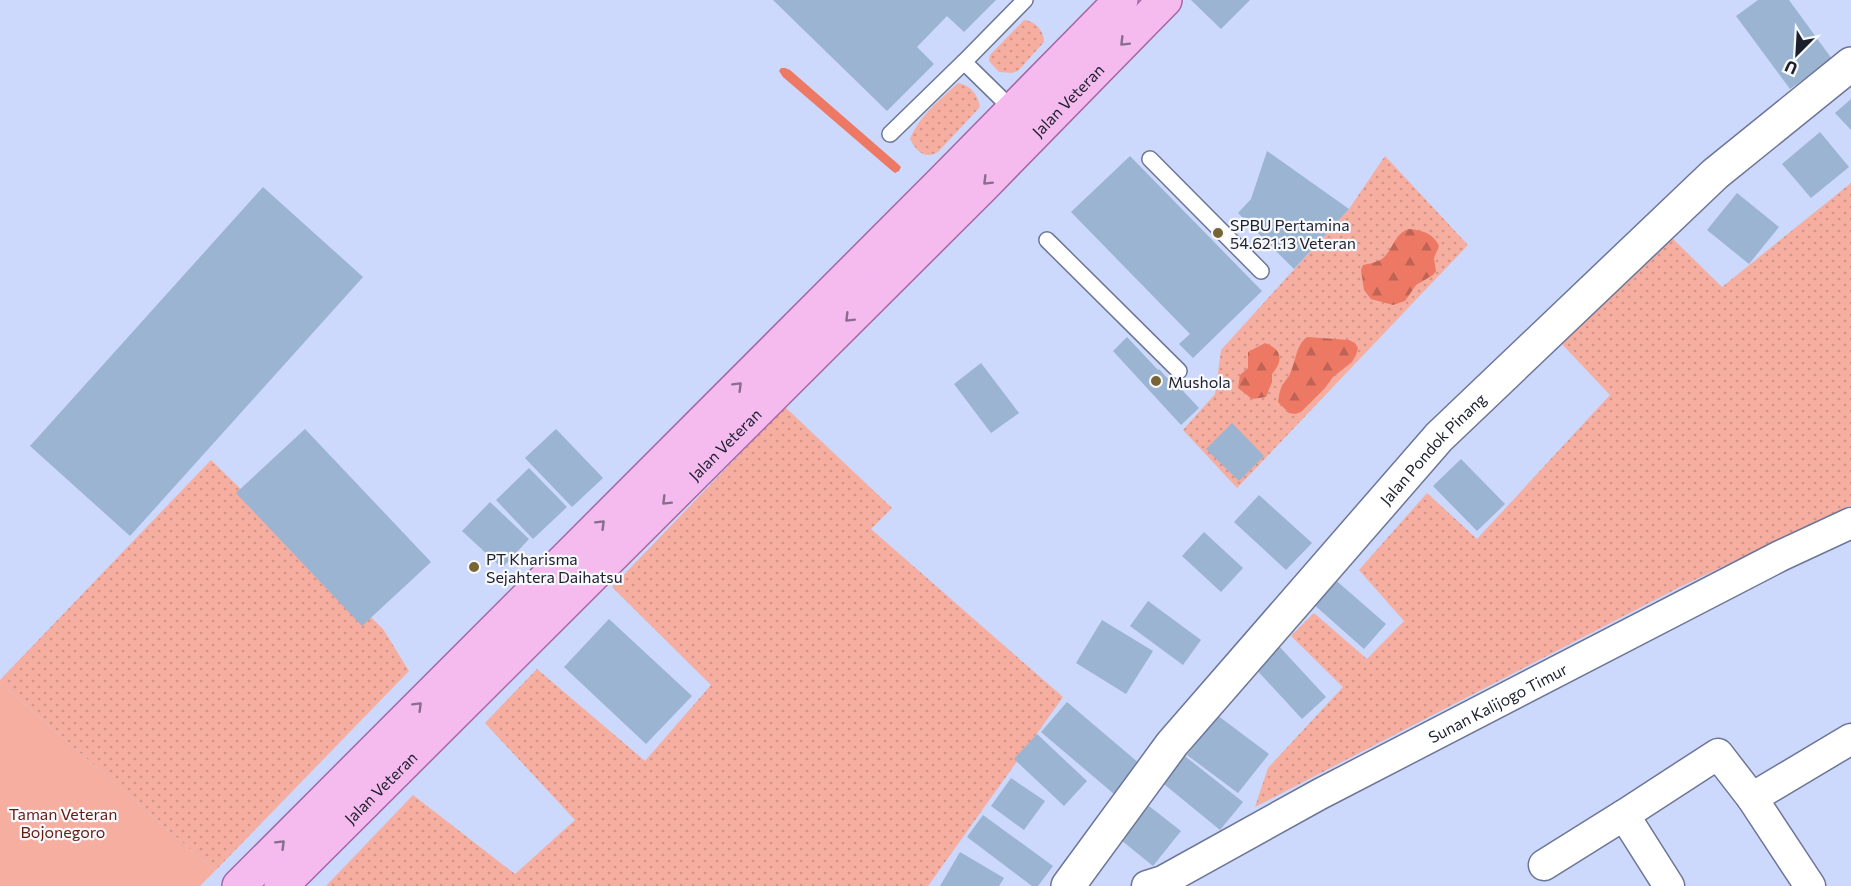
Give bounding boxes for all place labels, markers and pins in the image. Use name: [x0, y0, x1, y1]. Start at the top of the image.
place label: SPBU Pertamina 54.621.13 Veteran: [1230, 215, 1356, 252]
marker: SPBU Pertamina 54.621.13 Veteran: [1211, 226, 1225, 240]
place label: Mushola: [1168, 372, 1231, 391]
marker: Mushola: [1149, 374, 1163, 388]
place label: PT Kharisma Sejahtera Daihatsu: [486, 549, 623, 586]
marker: PT Kharisma Sejahtera Daihatsu: [467, 560, 481, 574]

